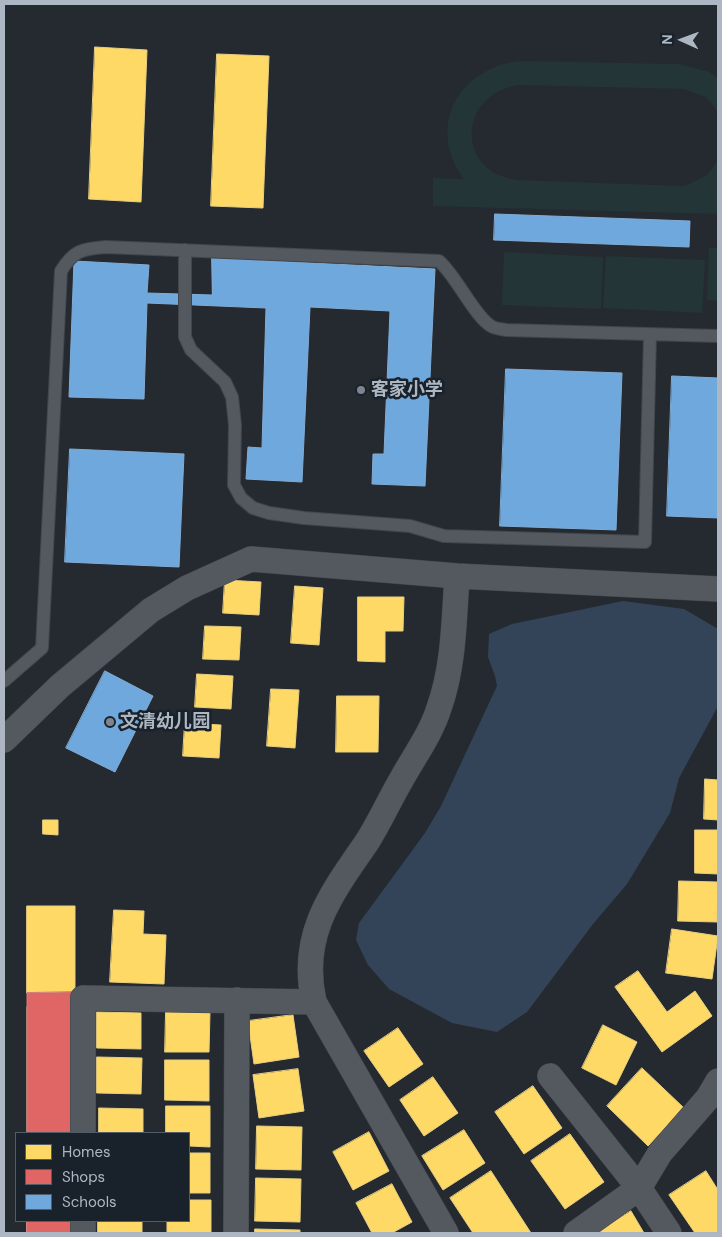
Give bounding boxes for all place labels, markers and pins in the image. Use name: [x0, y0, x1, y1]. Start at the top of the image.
place label: 客家小学: [371, 379, 443, 401]
marker: 客家小学: [355, 384, 367, 396]
place label: 文清幼儿园: [120, 711, 210, 733]
marker: 文清幼儿园: [104, 716, 116, 728]

